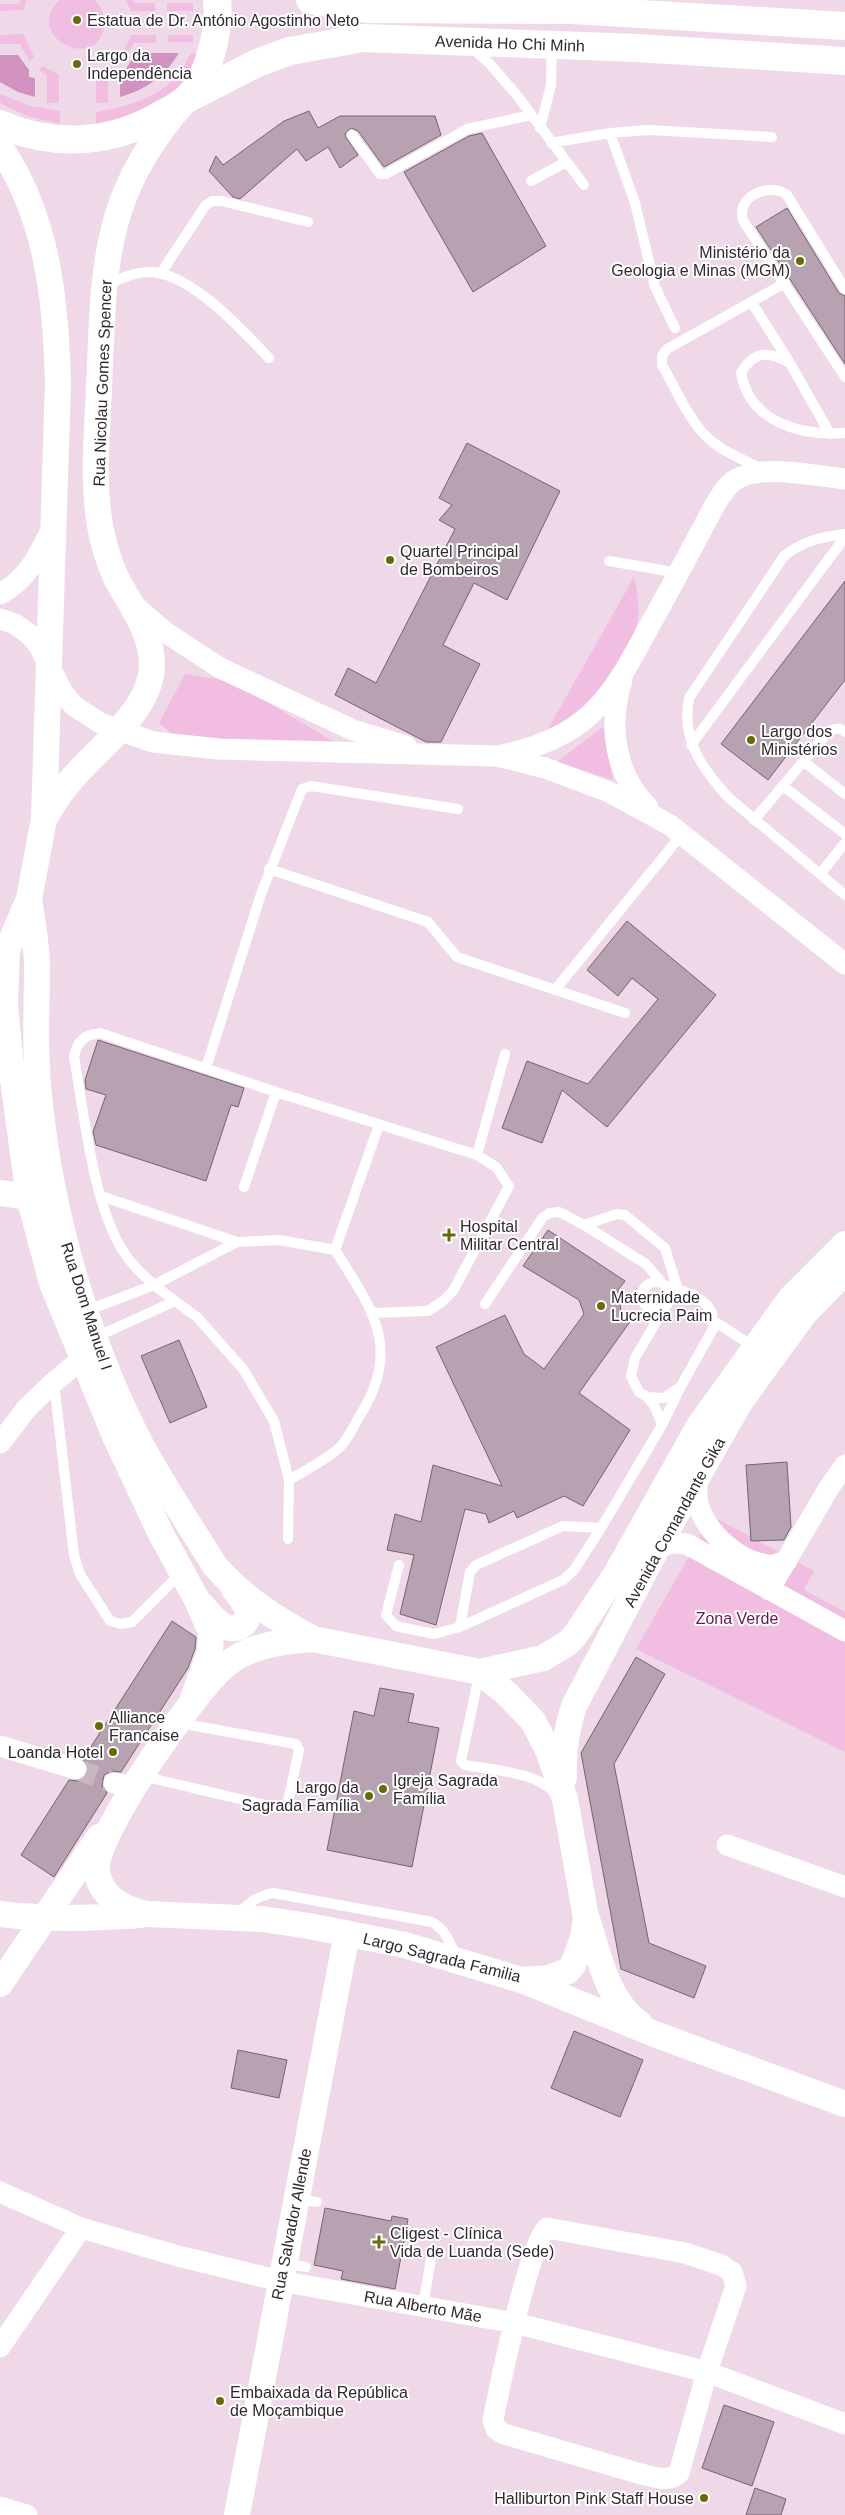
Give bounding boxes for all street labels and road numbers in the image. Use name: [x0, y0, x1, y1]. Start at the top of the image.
street label: Avenida Ho Chi Minh: [435, 32, 585, 55]
street label: Rua Nicolau Gomes Spencer: [90, 279, 115, 487]
street label: Rua Dom Manuel I: [58, 1240, 115, 1372]
street label: Avenida Comandante Gika: [621, 1435, 728, 1610]
street label: Largo Sagrada Familia: [361, 1930, 523, 1985]
street label: Rua Salvador Allende: [268, 2147, 315, 2301]
street label: Rua Alberto Mãe: [363, 2288, 483, 2325]

